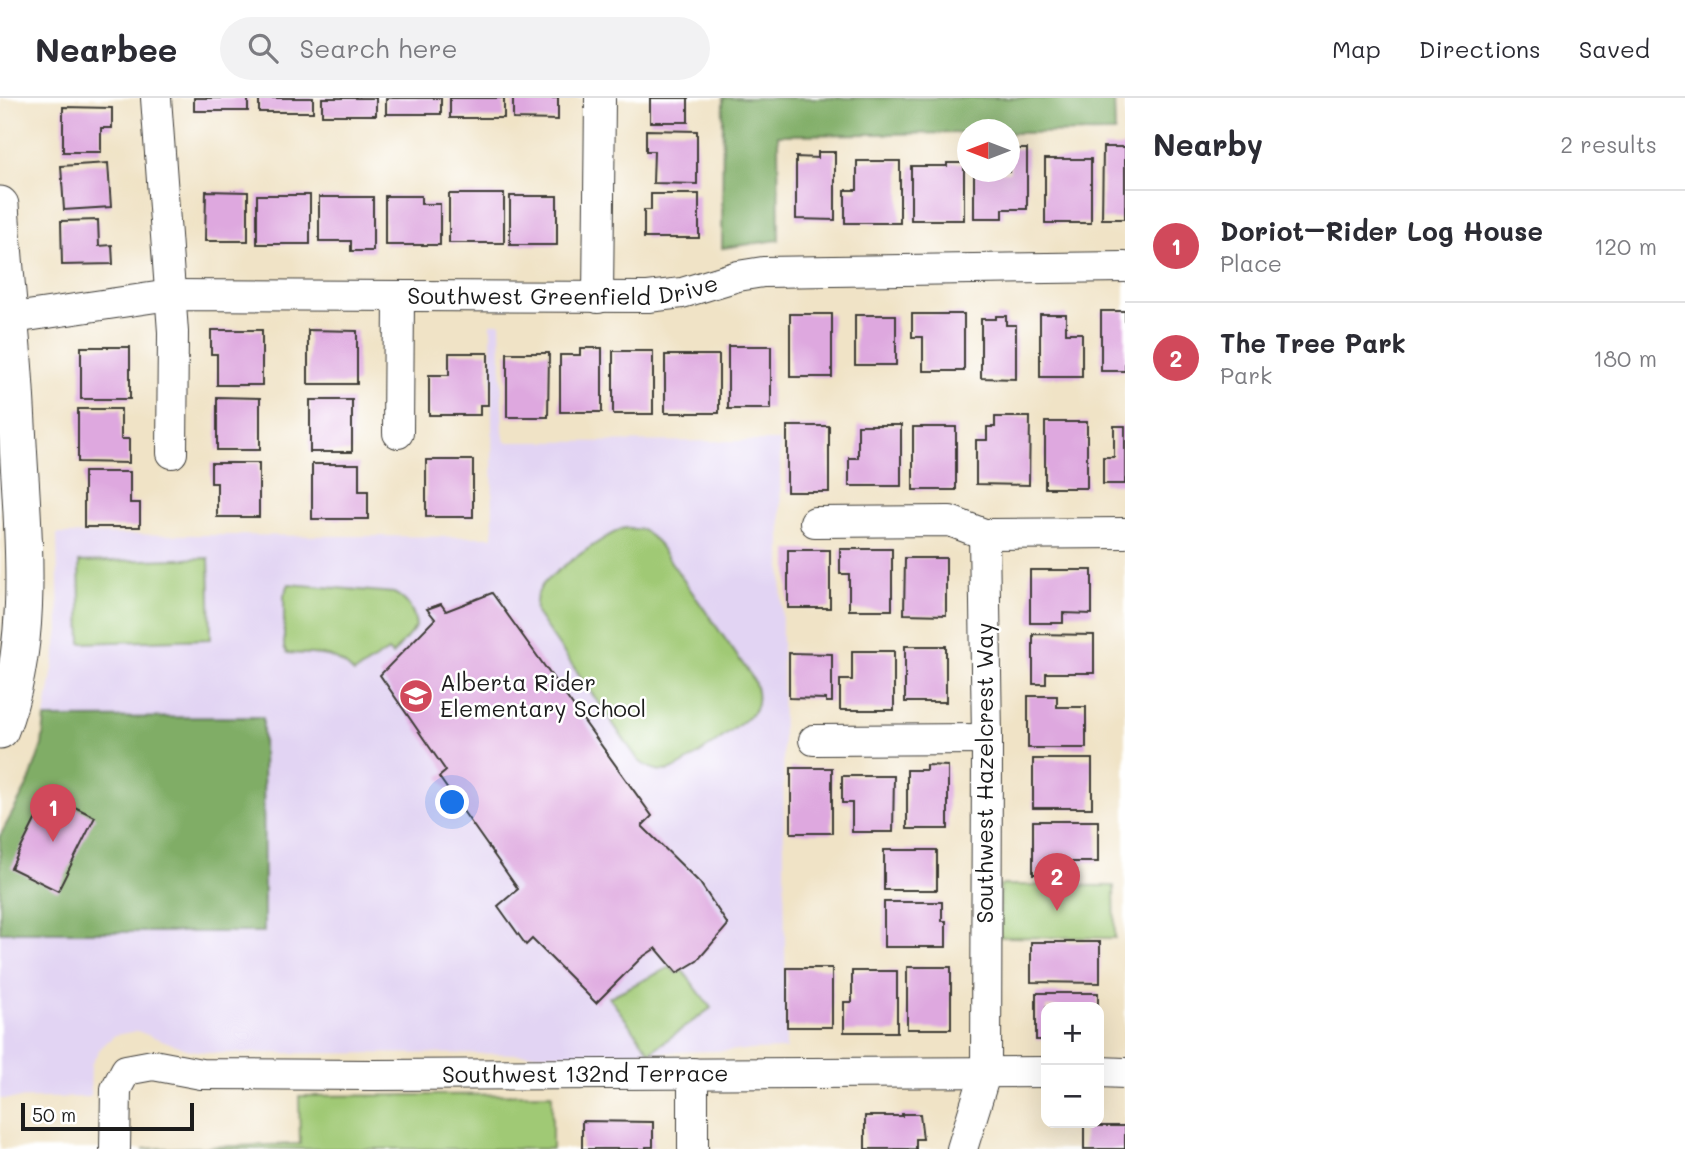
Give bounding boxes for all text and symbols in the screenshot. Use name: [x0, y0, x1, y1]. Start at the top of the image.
search box: [220, 17, 710, 80]
text: Nearbee: [35, 27, 178, 70]
icon: search: [244, 29, 282, 67]
text: Search here: [300, 31, 458, 65]
text: Map: [1332, 33, 1381, 64]
text: Directions: [1419, 33, 1541, 64]
text: Saved: [1579, 33, 1650, 64]
north arrow: [957, 119, 1020, 182]
text: Nearby: [1153, 124, 1263, 164]
text: 2 results: [1560, 129, 1657, 159]
text: Doriot–Rider Log House: [1220, 214, 1543, 248]
text: 1: [1171, 231, 1181, 261]
text: 120 m: [1594, 231, 1657, 261]
text: Place: [1220, 248, 1282, 278]
street label: Southwest Greenfield Drive: [407, 267, 721, 311]
text: The Tree Park: [1220, 326, 1406, 360]
text: 2: [1170, 343, 1182, 373]
text: 180 m: [1593, 343, 1657, 373]
text: Park: [1220, 360, 1272, 390]
street label: Southwest Hazelcrest Way: [969, 622, 999, 924]
place label: Alberta Rider Elementary School: [440, 667, 646, 723]
school or university icon: Alberta Rider Elementary School: [397, 677, 435, 715]
pin: 1: [30, 784, 76, 842]
your location: [435, 785, 469, 819]
pin: 2: [1034, 853, 1080, 911]
map controls: [1041, 1002, 1104, 1128]
button: +: [1041, 1002, 1104, 1065]
street label: Southwest 132nd Terrace: [442, 1057, 729, 1089]
button: −: [1041, 1065, 1104, 1128]
scale bar: [21, 1100, 194, 1132]
text: 50 m: [32, 1102, 76, 1127]

